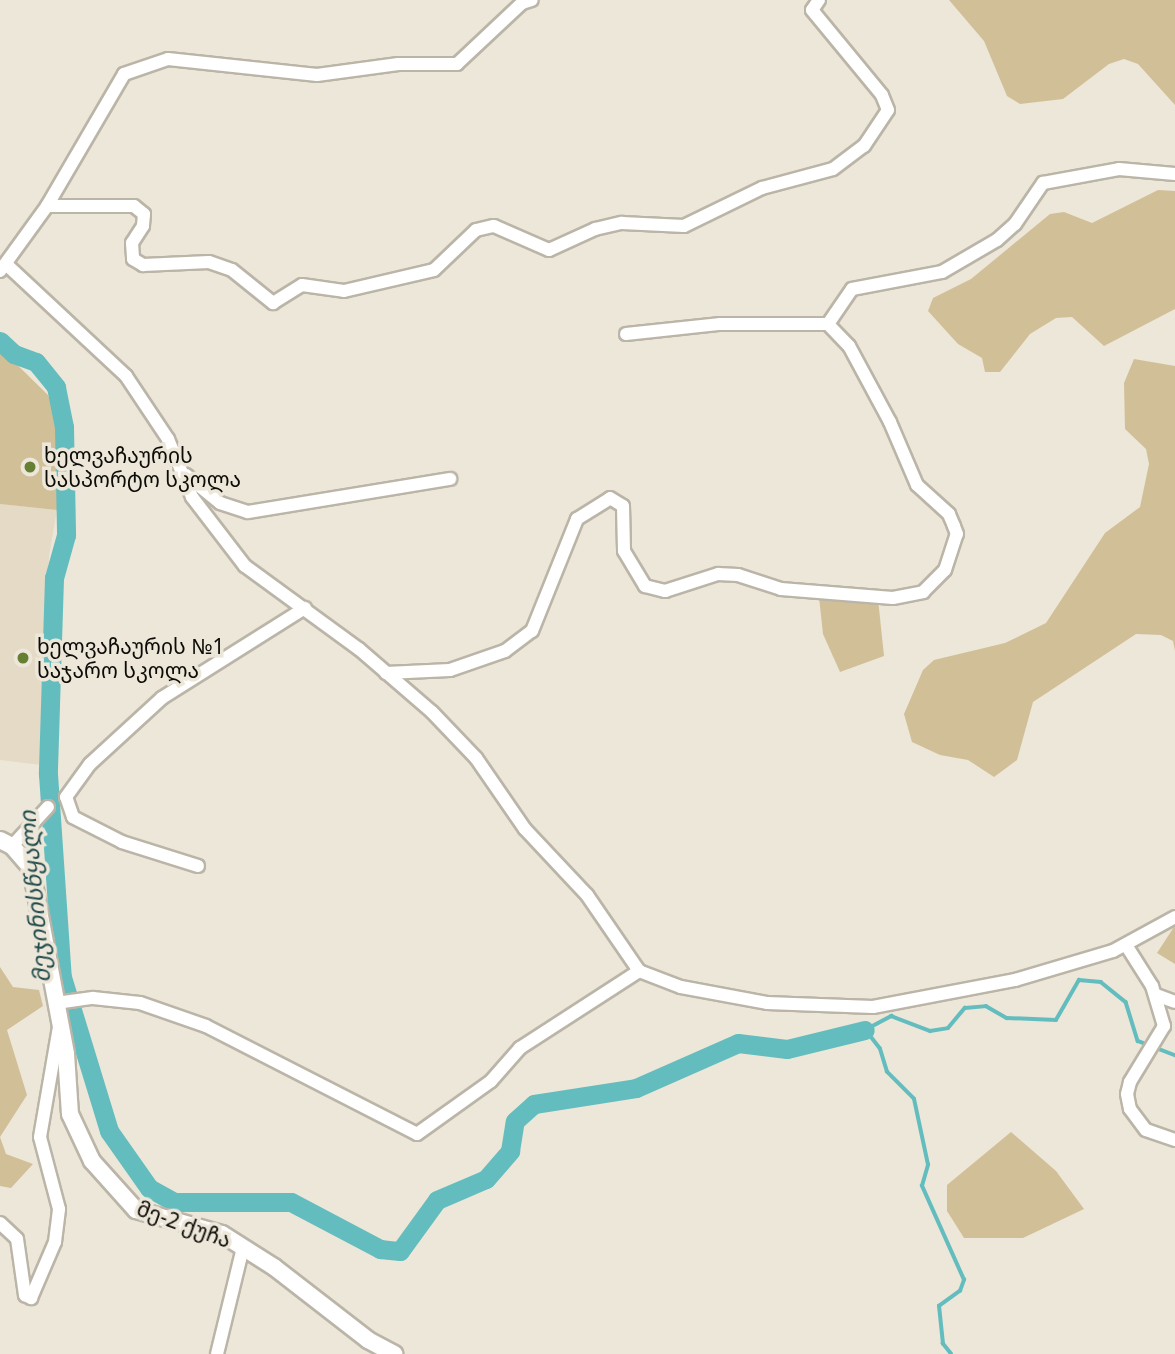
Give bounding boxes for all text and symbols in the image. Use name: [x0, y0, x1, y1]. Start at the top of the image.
place label: ხელვაჩაურის სასპორტო სკოლა: [44, 442, 241, 492]
marker: ხელვაჩაურის სასპორტო სკოლა: [22, 459, 38, 475]
place label: ხელვაჩაურის №1 საჯარო სკოლა: [37, 633, 225, 683]
marker: ხელვაჩაურის №1 საჯარო სკოლა: [15, 650, 31, 666]
water label: მეჯინისწყალი: [13, 810, 55, 984]
street label: მე-2 ქუჩა: [134, 1195, 234, 1253]

